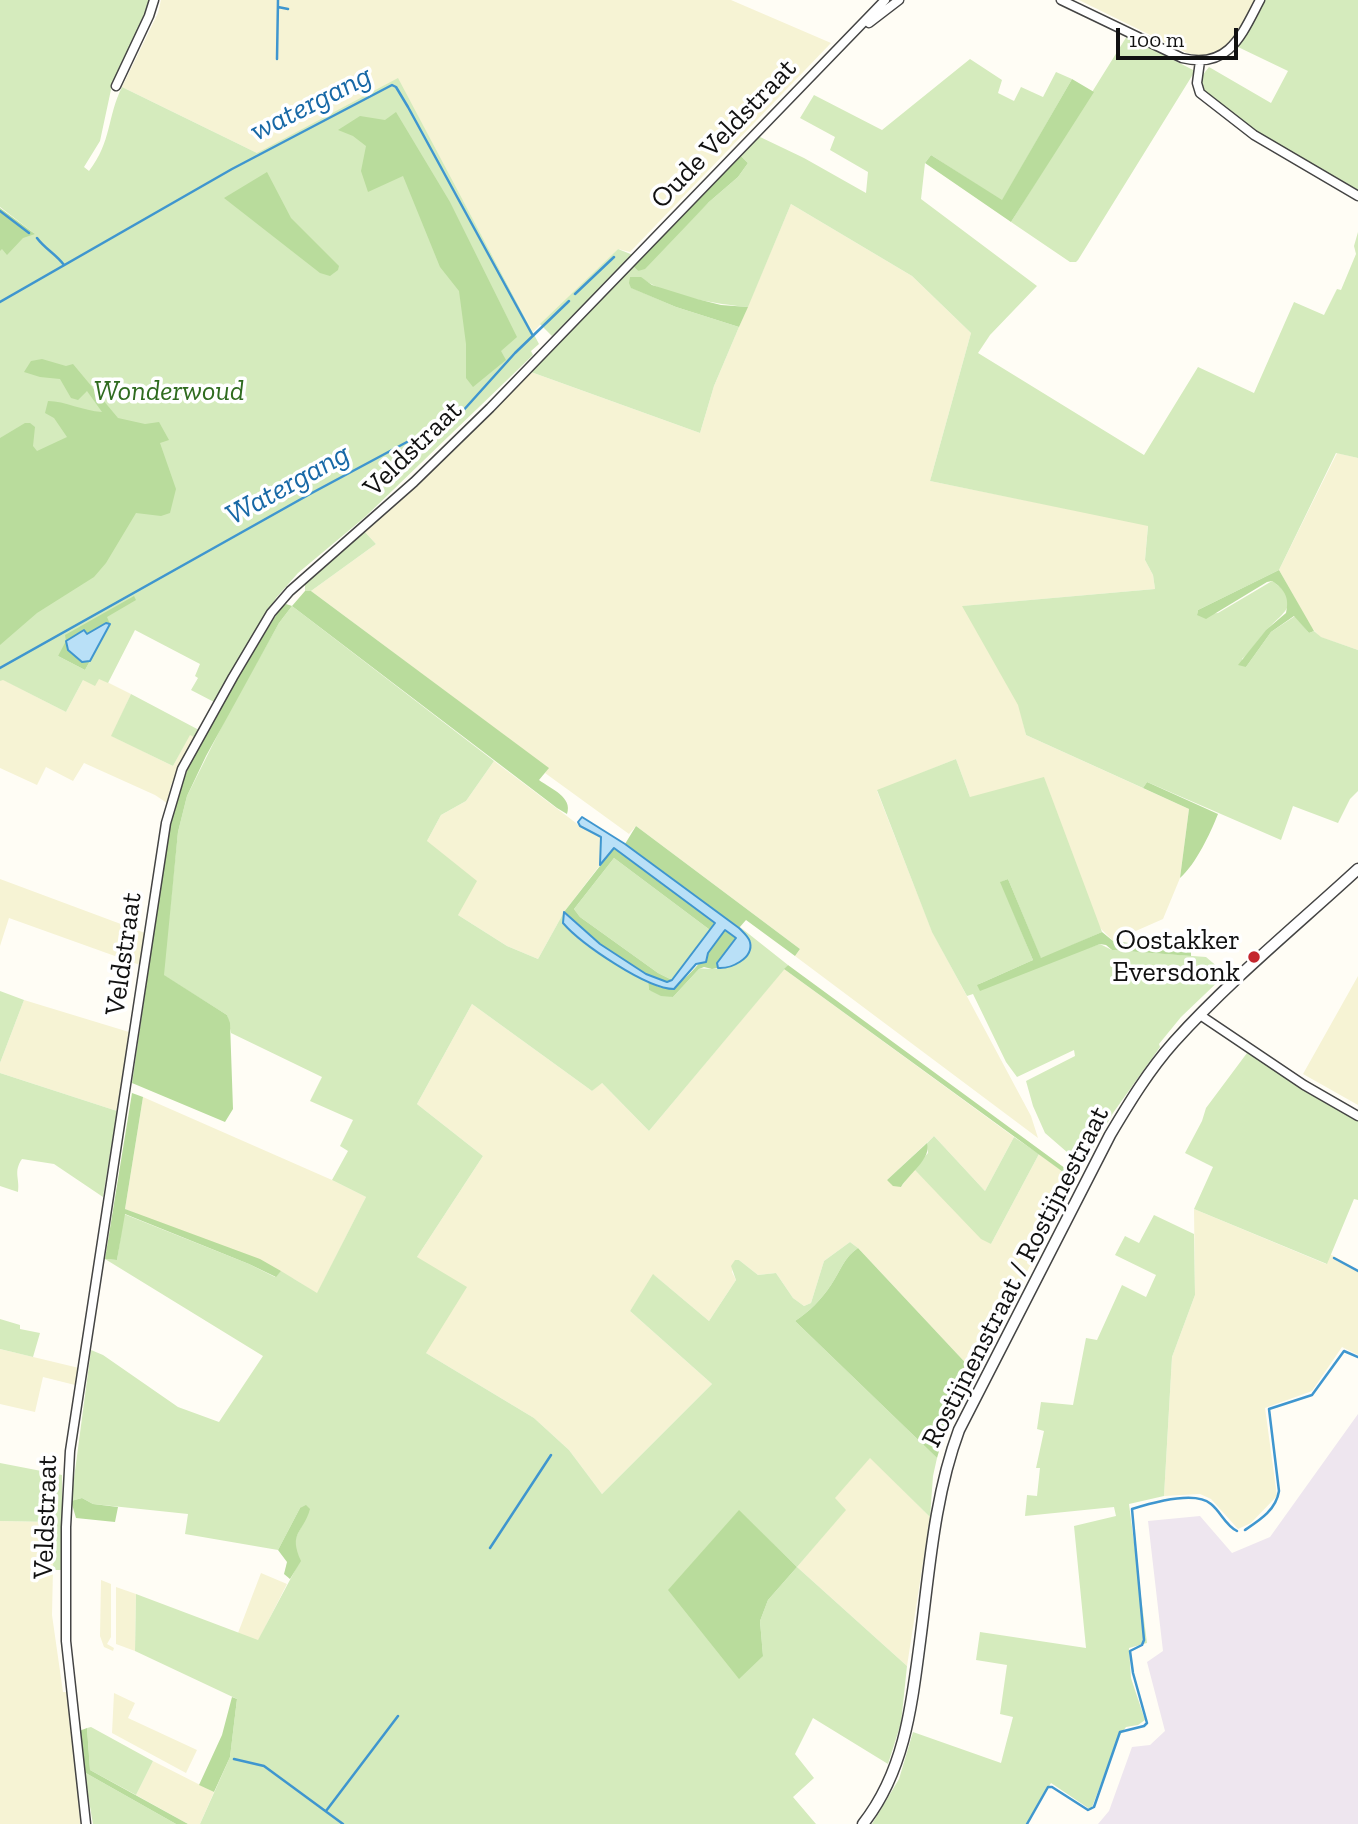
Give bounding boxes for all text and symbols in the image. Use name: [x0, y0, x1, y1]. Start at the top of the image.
scale bar: [1120, 14, 1242, 58]
text: 100 m: [1129, 27, 1184, 52]
street label: Oude Veldstraat: [644, 52, 804, 216]
water label: watergang: [244, 58, 378, 150]
park label: Wonderwoud: [94, 375, 244, 409]
street label: Veldstraat: [357, 394, 469, 504]
water label: Watergang: [220, 436, 356, 534]
street label: Veldstraat: [99, 890, 149, 1018]
place label: Oostakker Eversdonk: [1112, 924, 1240, 990]
marker: Oostakker Eversdonk: [1246, 949, 1262, 965]
street label: Rostijnenstraat / Rostijnestraat: [915, 1101, 1117, 1453]
street label: Veldstraat: [27, 1454, 65, 1580]

